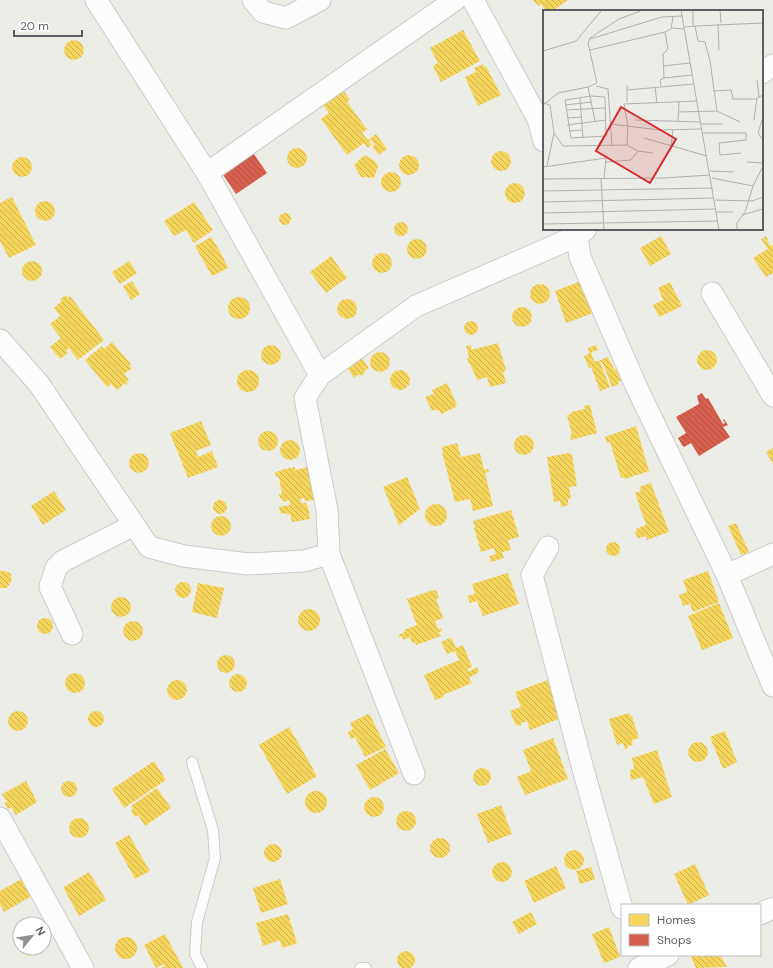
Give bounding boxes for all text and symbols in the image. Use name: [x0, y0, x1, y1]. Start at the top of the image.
inset map: [543, 10, 763, 230]
scale bar: [14, 12, 82, 38]
text: 20 m: [20, 18, 49, 34]
legend: [621, 904, 761, 956]
text: Homes: [657, 912, 696, 928]
north arrow: [12, 916, 52, 956]
text: N: [33, 924, 49, 938]
text: Shops: [657, 932, 692, 948]

